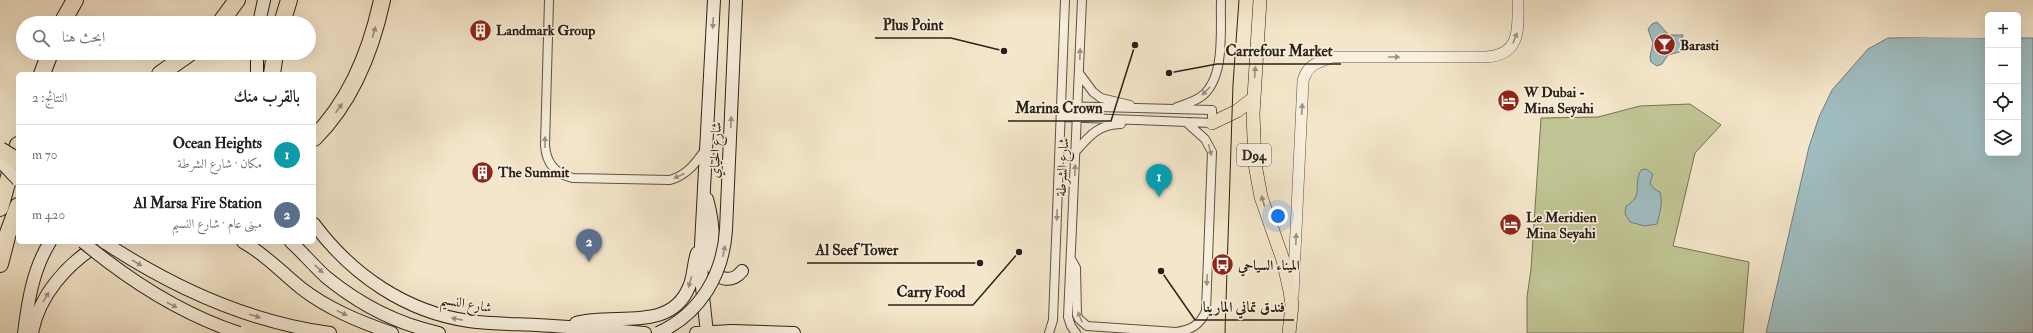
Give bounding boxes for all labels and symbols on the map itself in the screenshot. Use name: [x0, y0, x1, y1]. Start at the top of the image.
callout: Plus Point: [875, 11, 951, 38]
text: Plus Point: [883, 16, 943, 35]
building icon: Landmark Group: [468, 17, 494, 43]
one-way arrow: [709, 17, 716, 29]
place label: Landmark Group: [496, 22, 595, 40]
one-way arrow: [371, 26, 377, 38]
one-way arrow: [1513, 31, 1519, 43]
bar icon: Barasti: [1651, 32, 1677, 58]
callout: Carrefour Market: [1217, 37, 1341, 64]
place label: Barasti: [1680, 37, 1719, 54]
text: Carrefour Market: [1225, 42, 1333, 61]
one-way arrow: [1077, 47, 1083, 60]
one-way arrow: [1388, 54, 1401, 60]
one-way arrow: [1252, 66, 1259, 78]
place label: W Dubai - Mina Seyahi: [1523, 84, 1594, 118]
one-way arrow: [1201, 86, 1211, 96]
hotel icon: W Dubai - Mina Seyahi: [1496, 87, 1522, 113]
callout: Marina Crown: [1008, 94, 1111, 121]
text: Marina Crown: [1014, 99, 1103, 118]
one-way arrow: [335, 103, 343, 113]
one-way arrow: [1298, 103, 1305, 115]
one-way arrow: [728, 115, 734, 128]
street label: شارع الخياي: [706, 121, 728, 179]
one-way arrow: [542, 135, 548, 148]
street label: شارع الشرطة: [1052, 137, 1076, 197]
one-way arrow: [1208, 144, 1214, 157]
road number: D94: [1237, 144, 1271, 166]
building icon: The Summit: [469, 159, 495, 185]
one-way arrow: [1072, 163, 1078, 176]
place label: The Summit: [497, 164, 570, 181]
pin: 1: [1146, 164, 1172, 197]
one-way arrow: [673, 173, 685, 179]
one-way arrow: [1259, 195, 1265, 207]
your location: [1268, 206, 1288, 226]
one-way arrow: [1054, 209, 1060, 222]
place label: Le Meridien Mina Seyahi: [1525, 209, 1597, 243]
hotel icon: Le Meridien Mina Seyahi: [1498, 212, 1524, 238]
pin: 2: [576, 229, 602, 262]
one-way arrow: [1293, 233, 1300, 245]
callout: Al Seef Tower: [807, 236, 906, 263]
text: Al Seef Tower: [815, 241, 899, 260]
one-way arrow: [721, 245, 727, 258]
bus stop icon: الميناء السياحي: [1210, 252, 1236, 278]
place label: الميناء السياحي: [1237, 257, 1300, 277]
one-way arrow: [131, 260, 143, 267]
one-way arrow: [314, 265, 324, 274]
one-way arrow: [1204, 274, 1210, 287]
one-way arrow: [687, 277, 693, 289]
callout: Carry Food: [888, 278, 973, 305]
text: Carry Food: [897, 283, 966, 303]
street label: شارع النسيم: [438, 291, 493, 321]
one-way arrow: [42, 292, 50, 302]
callout: فندق تماني المارينا: [1195, 293, 1294, 320]
text: فندق تماني المارينا: [1203, 298, 1285, 319]
one-way arrow: [166, 301, 178, 308]
one-way arrow: [337, 310, 348, 316]
one-way arrow: [1076, 311, 1083, 323]
one-way arrow: [249, 313, 261, 319]
one-way arrow: [451, 315, 463, 321]

